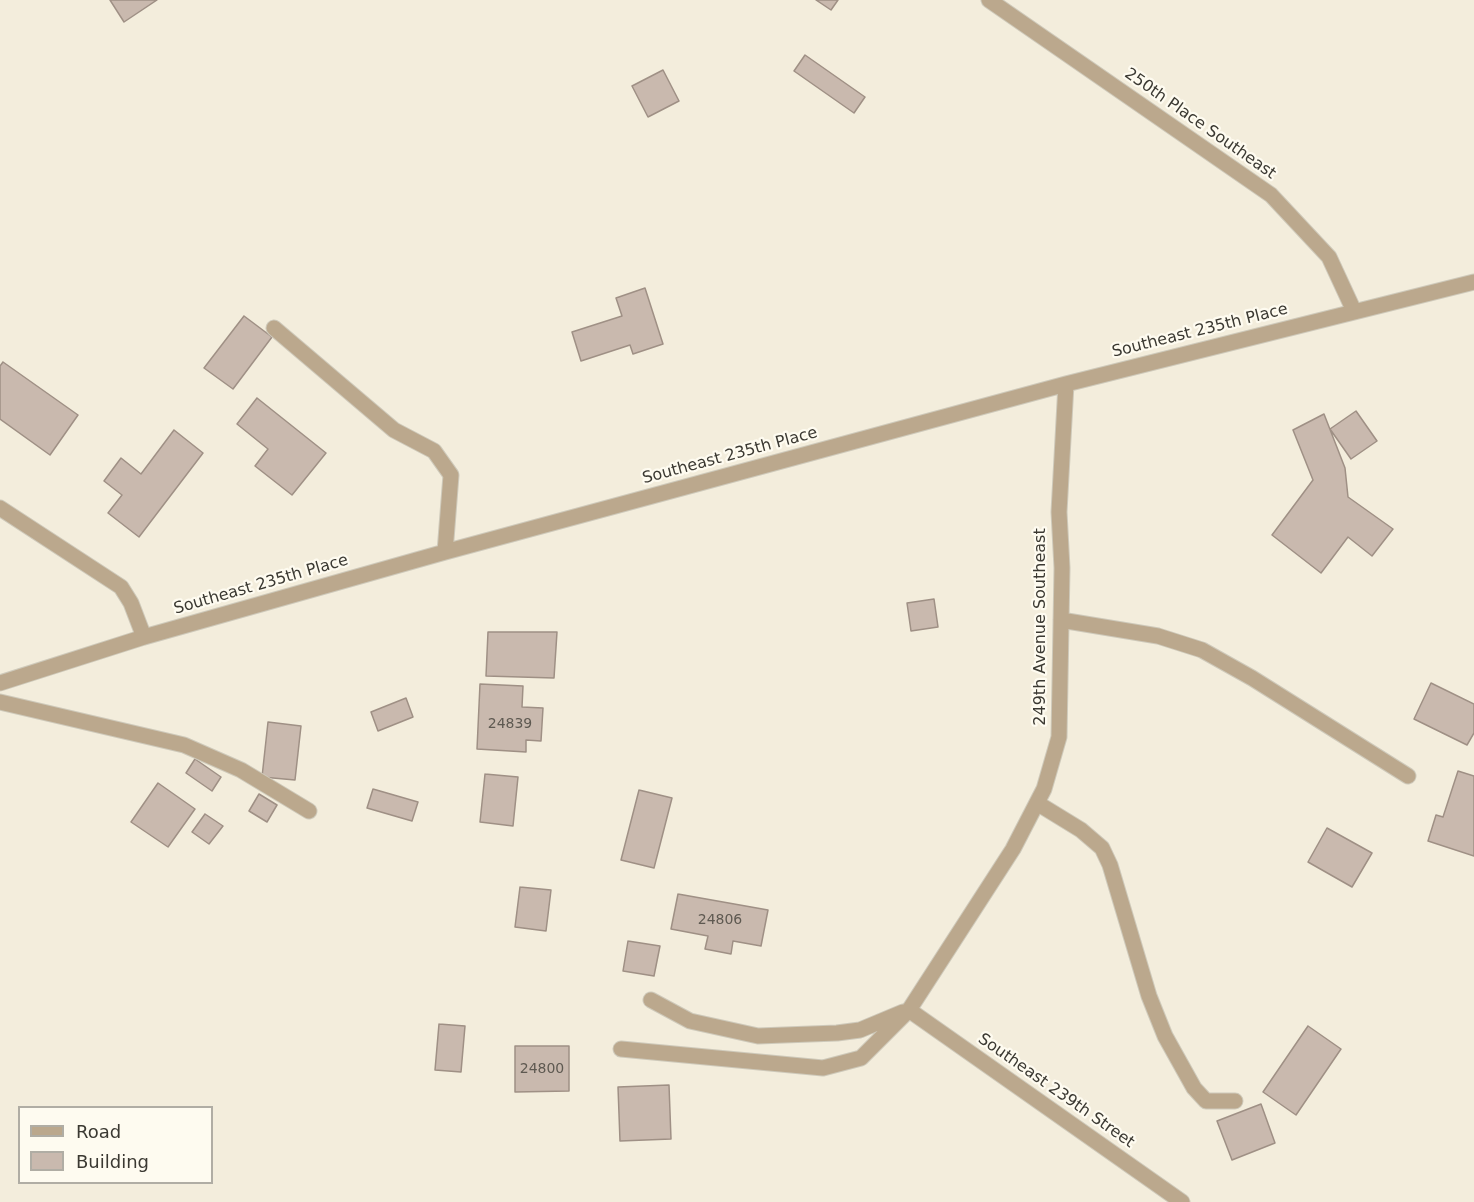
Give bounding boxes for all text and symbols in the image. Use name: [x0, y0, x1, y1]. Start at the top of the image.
street label: 250th Place Southeast: [1121, 64, 1279, 184]
street label: Southeast 235th Place: [1110, 300, 1290, 362]
street label: Southeast 235th Place: [640, 423, 820, 489]
street label: 249th Avenue Southeast: [1031, 528, 1051, 726]
street label: Southeast 235th Place: [172, 551, 350, 619]
house number: 24839: [488, 716, 532, 732]
house number: 24806: [698, 912, 742, 928]
street label: Southeast 239th Street: [974, 1030, 1138, 1152]
house number: 24800: [520, 1061, 564, 1077]
legend: [18, 1106, 213, 1184]
text: Road: [76, 1121, 121, 1142]
text: Building: [76, 1151, 149, 1172]

